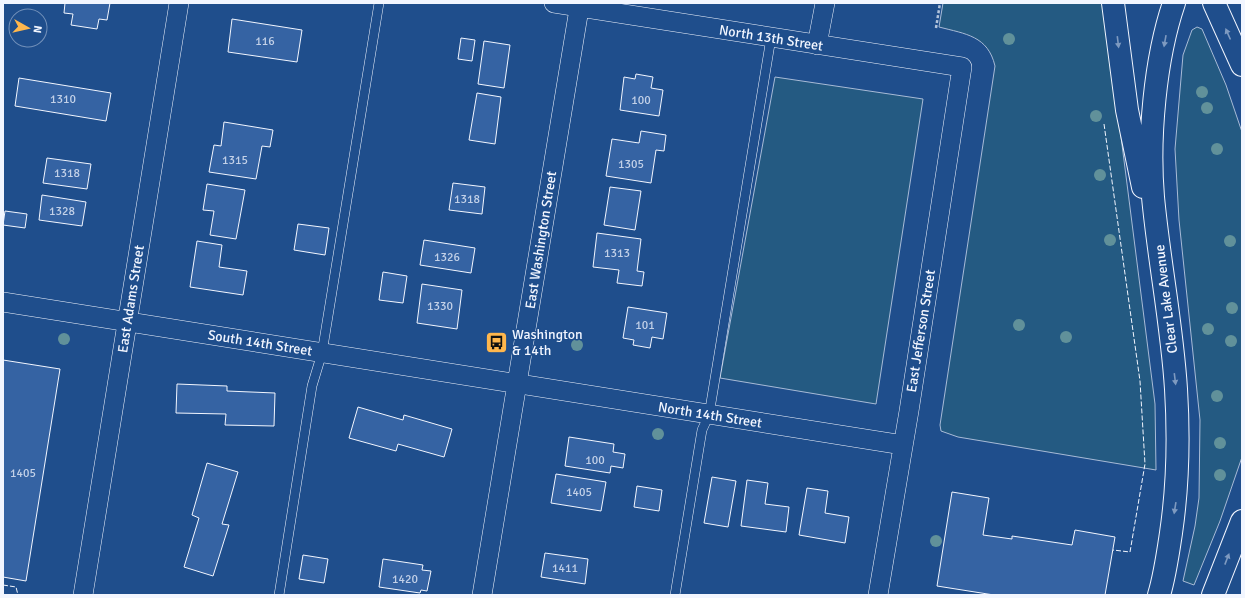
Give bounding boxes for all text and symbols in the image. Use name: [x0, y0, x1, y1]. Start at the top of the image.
north arrow: [8, 8, 48, 48]
street label: North 13th Street: [718, 21, 824, 55]
text: N: [30, 25, 44, 34]
one-way arrow: [1225, 28, 1231, 40]
house number: 116: [255, 34, 275, 49]
one-way arrow: [1161, 35, 1167, 47]
one-way arrow: [1115, 36, 1121, 48]
house number: 1310: [50, 92, 76, 107]
house number: 100: [631, 93, 651, 108]
house number: 1315: [222, 153, 248, 168]
house number: 1305: [618, 157, 644, 172]
house number: 1318: [54, 166, 80, 181]
street label: East Washington Street: [522, 170, 560, 310]
house number: 1318: [454, 192, 480, 207]
house number: 1328: [49, 204, 75, 219]
street label: East Adams Street: [114, 244, 148, 354]
street label: Clear Lake Avenue: [1151, 244, 1181, 354]
house number: 1313: [604, 246, 630, 261]
house number: 1326: [434, 250, 460, 265]
street label: East Jefferson Street: [903, 268, 939, 394]
house number: 1330: [427, 299, 453, 314]
house number: 101: [635, 318, 655, 333]
street label: South 14th Street: [207, 326, 314, 360]
place label: Washington & 14th: [512, 326, 583, 359]
bus stop icon: Washington & 14th: [484, 329, 510, 355]
one-way arrow: [1172, 373, 1178, 385]
street label: North 14th Street: [657, 398, 763, 432]
house number: 100: [585, 453, 605, 468]
house number: 1405: [10, 466, 36, 481]
house number: 1405: [566, 485, 592, 500]
one-way arrow: [1172, 502, 1178, 515]
one-way arrow: [1225, 552, 1231, 564]
house number: 1411: [552, 561, 578, 576]
house number: 1420: [392, 572, 418, 587]

